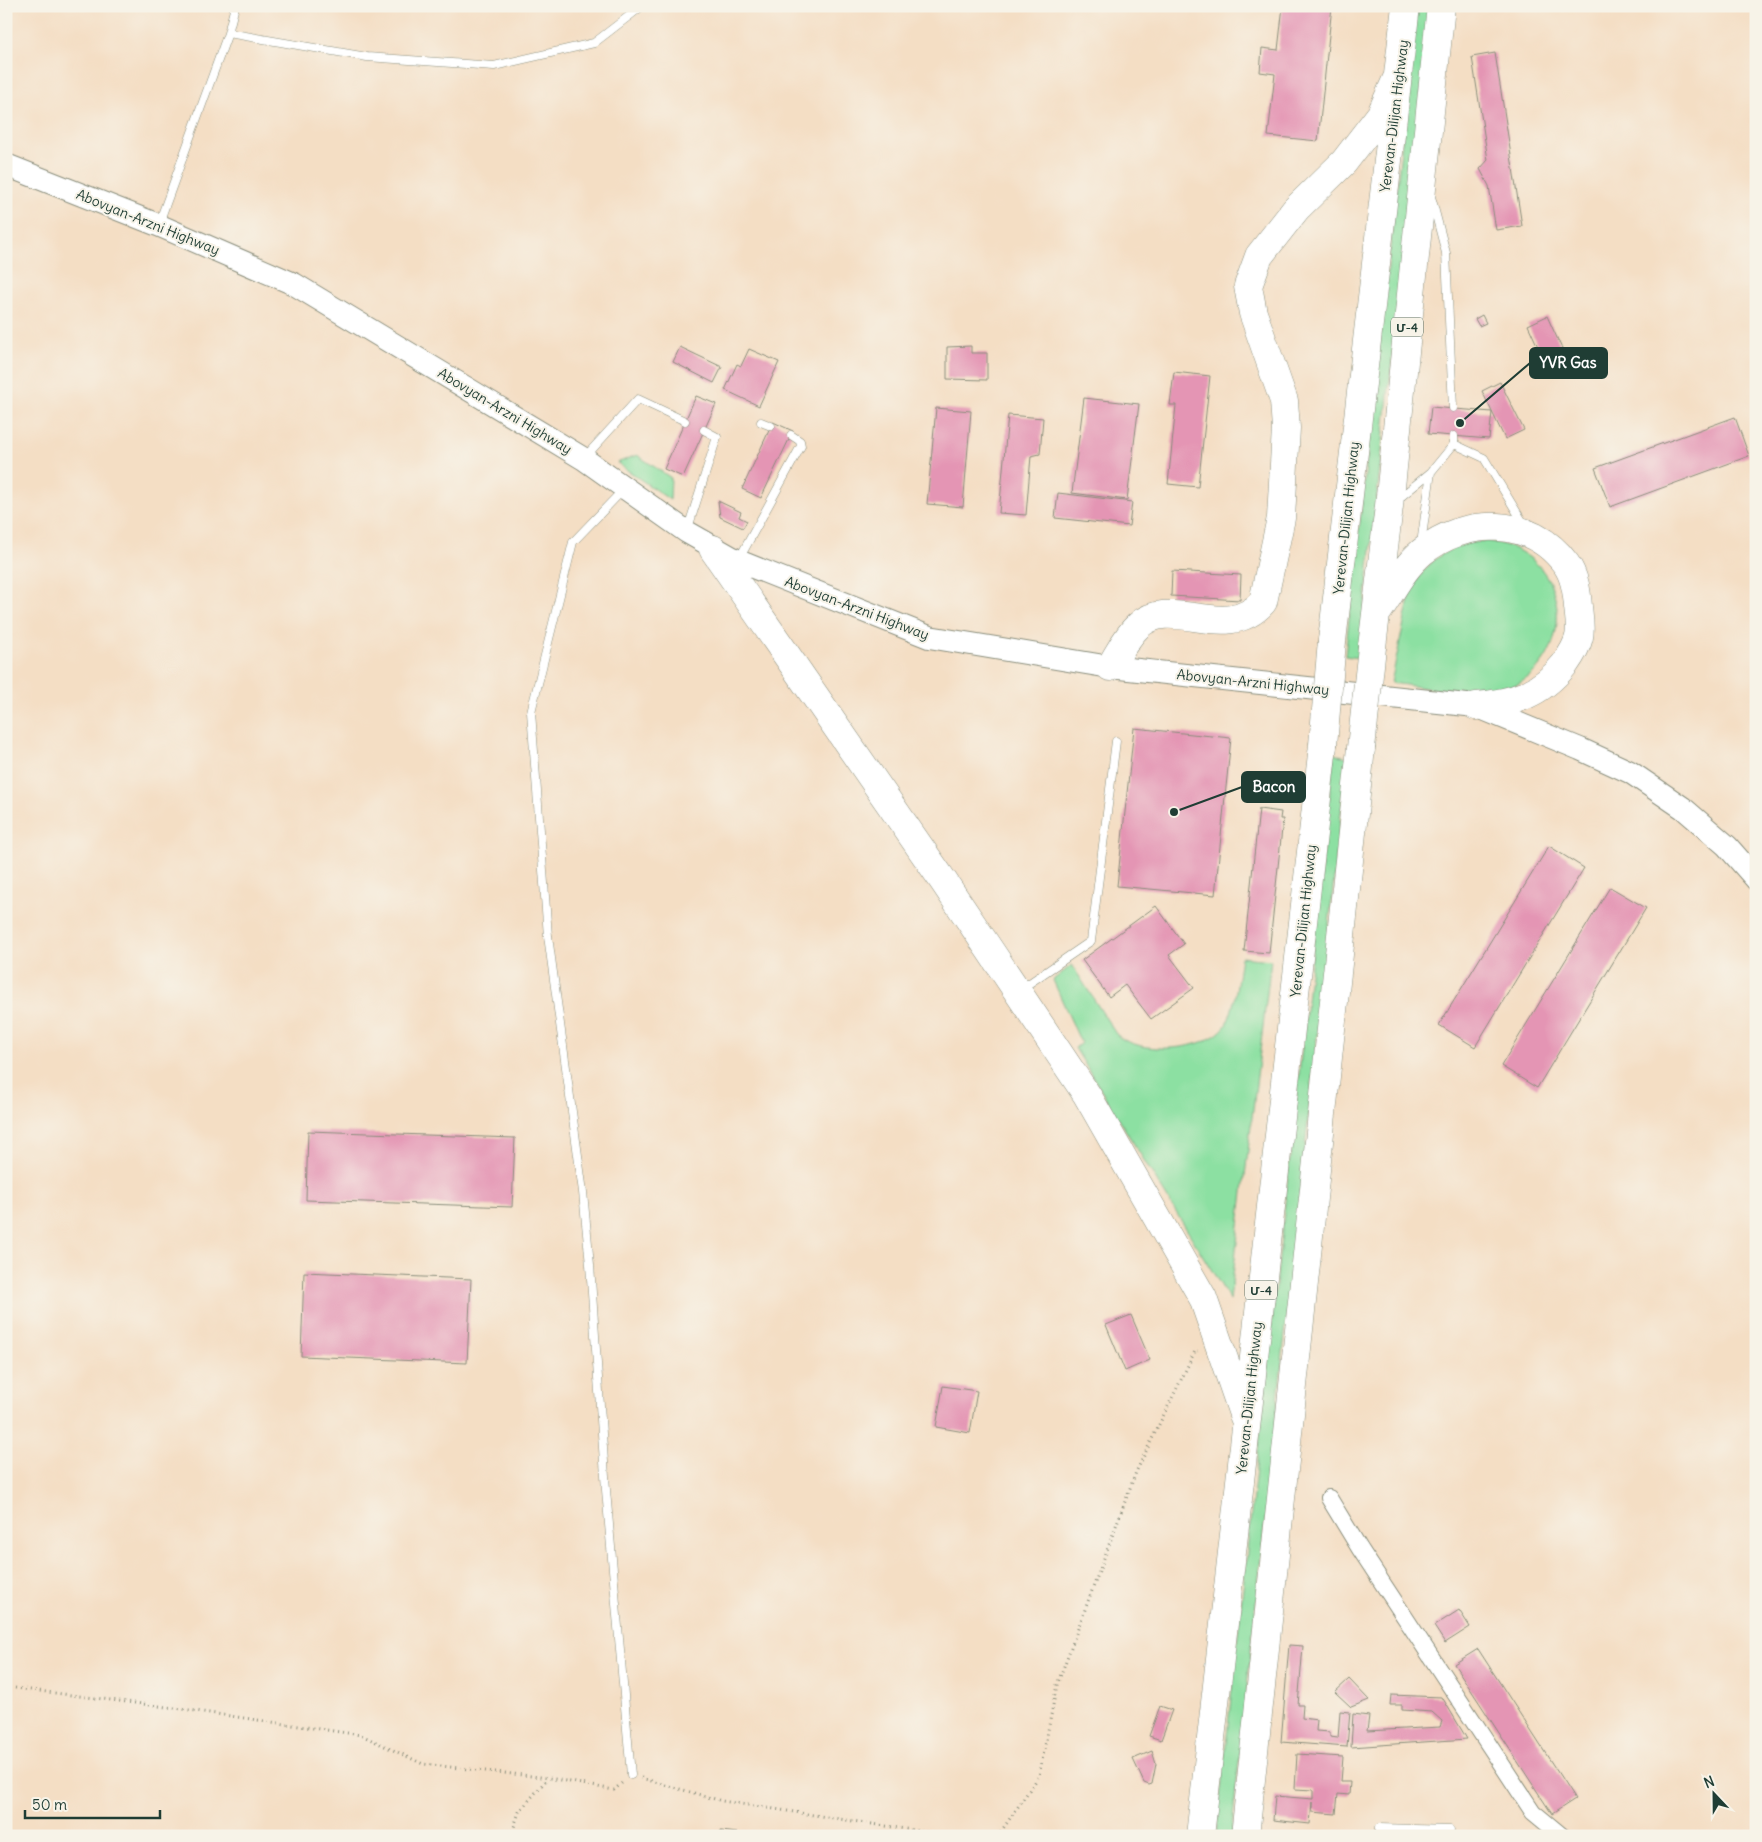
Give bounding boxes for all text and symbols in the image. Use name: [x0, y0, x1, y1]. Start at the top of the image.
street label: Yerevan-Dilijan Highway: [1376, 39, 1412, 193]
street label: Abovyan-Arzni Highway: [74, 185, 222, 259]
road number: Մ-4: [1391, 318, 1423, 337]
callout: YVR Gas: [1530, 348, 1607, 378]
text: YVR Gas: [1538, 353, 1597, 372]
street label: Abovyan-Arzni Highway: [435, 364, 575, 458]
street label: Yerevan-Dilijan Highway: [1329, 441, 1363, 595]
street label: Abovyan-Arzni Highway: [782, 572, 932, 644]
street label: Abovyan-Arzni Highway: [1176, 665, 1330, 699]
callout: Bacon: [1242, 772, 1305, 802]
text: Bacon: [1253, 777, 1296, 796]
street label: Yerevan-Dilijan Highway: [1286, 844, 1320, 998]
road number: Մ-4: [1245, 1280, 1277, 1300]
street label: Yerevan-Dilijan Highway: [1232, 1321, 1266, 1475]
north arrow: [1690, 1770, 1740, 1820]
text: N: [1701, 1772, 1717, 1792]
scale bar: [25, 1787, 160, 1819]
text: 50 m: [32, 1795, 67, 1814]

